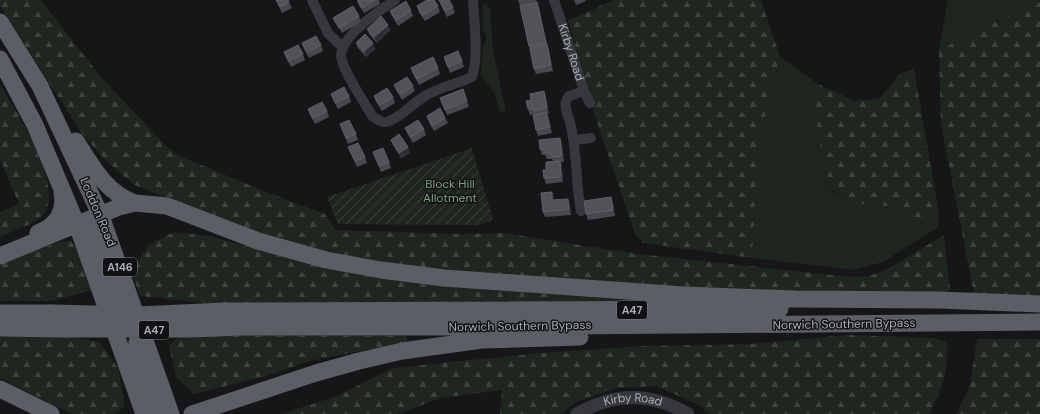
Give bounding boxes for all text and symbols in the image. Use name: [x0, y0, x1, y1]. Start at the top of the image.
street label: Kirby Road: [554, 22, 588, 83]
street label: Loddon Road: [76, 175, 120, 249]
park label: Block Hill Allotment: [423, 176, 477, 206]
road number: A146: [103, 258, 137, 276]
road number: A47: [617, 301, 647, 319]
street label: Norwich Southern Bypass: [773, 315, 915, 333]
street label: Norwich Southern Bypass: [449, 317, 591, 335]
road number: A47: [139, 321, 169, 339]
street label: Kirby Road: [602, 389, 664, 410]

